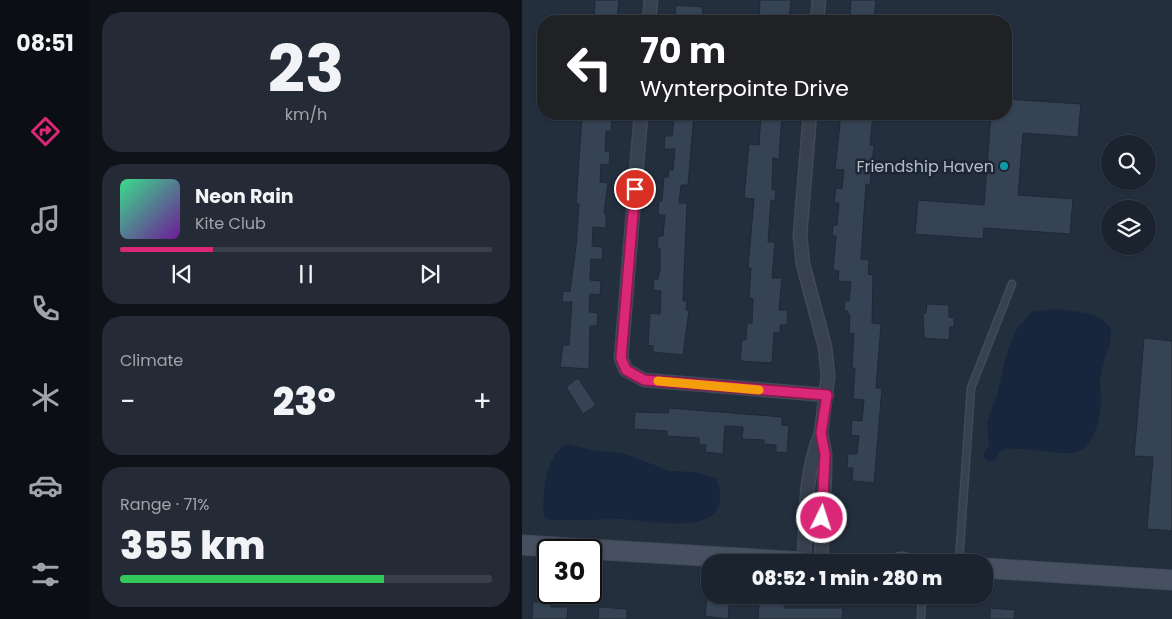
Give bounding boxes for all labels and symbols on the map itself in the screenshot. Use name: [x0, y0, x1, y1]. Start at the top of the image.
place label: Friendship Haven: [856, 155, 994, 178]
marker: Friendship Haven: [998, 160, 1010, 172]
pin: [614, 168, 656, 210]
position arrow: [795, 491, 847, 543]
speed limit sign: 30: [537, 539, 602, 604]

